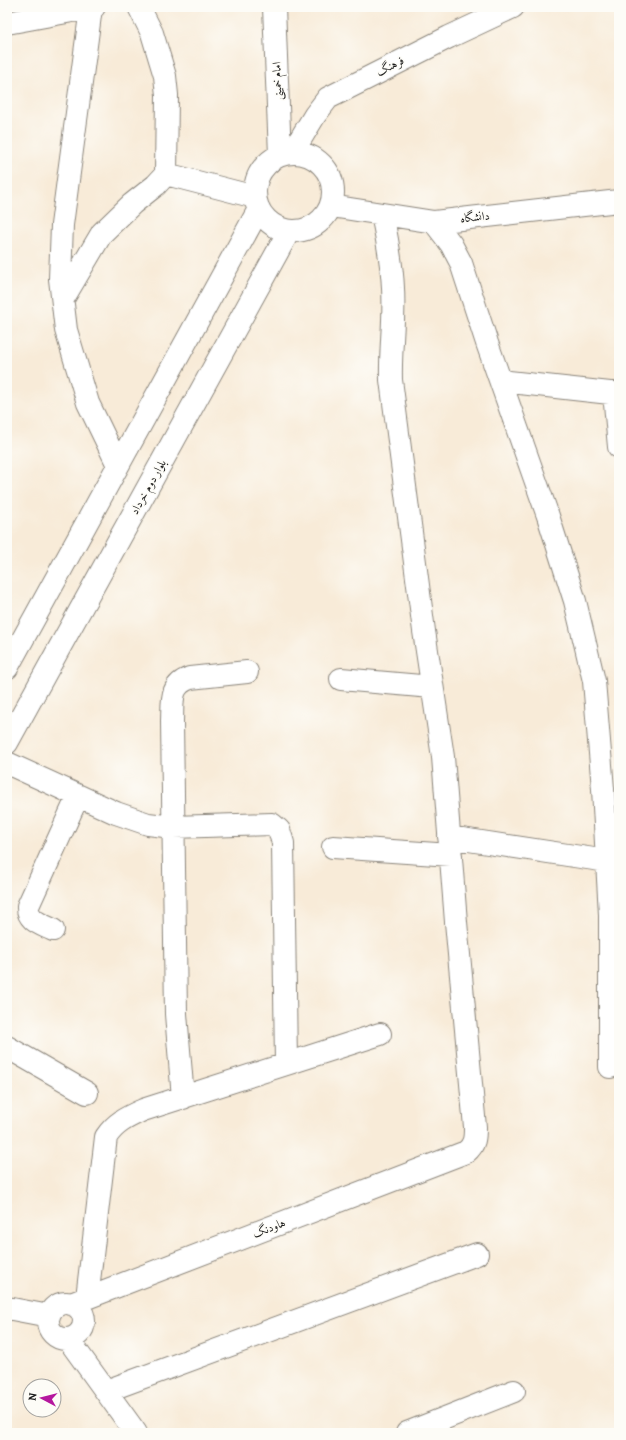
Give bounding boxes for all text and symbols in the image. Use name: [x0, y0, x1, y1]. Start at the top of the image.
street label: فرهنگ: [373, 52, 407, 80]
street label: امام خمینی: [268, 61, 289, 100]
street label: دانشگاه: [459, 207, 491, 227]
street label: بلوار دوم خرداد: [126, 457, 172, 519]
street label: هاودنگ: [250, 1214, 288, 1242]
north arrow: [22, 1378, 62, 1418]
text: N: [25, 1392, 41, 1402]

